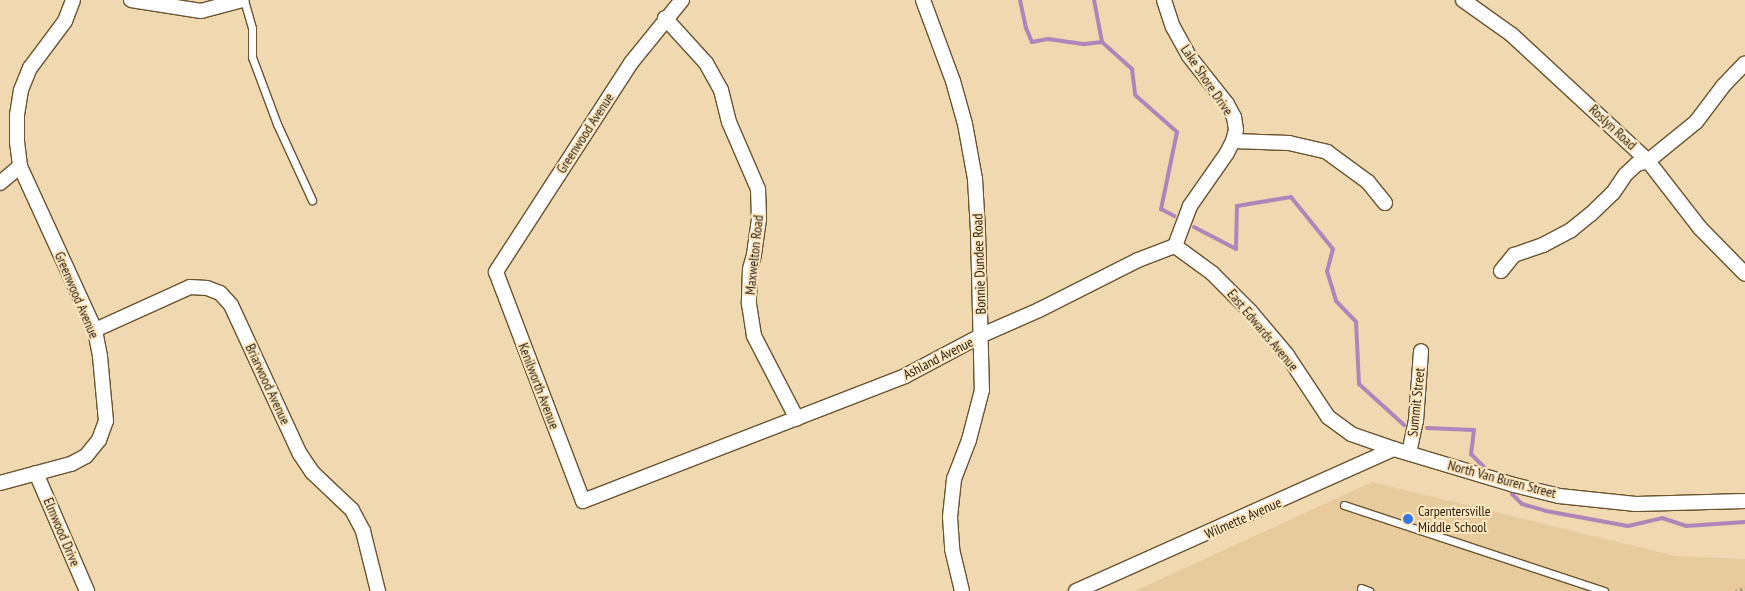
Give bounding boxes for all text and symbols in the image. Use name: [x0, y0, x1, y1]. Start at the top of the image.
street label: Lake Shore Drive: [1177, 42, 1237, 118]
street label: Greenwood Avenue: [553, 89, 617, 177]
street label: Roslyn Road: [1586, 101, 1640, 153]
street label: Bonnie Dundee Road: [969, 213, 989, 315]
street label: Maxwelton Road: [741, 214, 767, 296]
street label: Greenwood Avenue: [51, 249, 103, 341]
street label: East Edwards Avenue: [1224, 285, 1302, 375]
street label: Ashland Avenue: [900, 333, 976, 383]
street label: Kenilworth Avenue: [515, 340, 563, 432]
street label: Briarwood Avenue: [242, 341, 294, 427]
street label: Summit Street: [1404, 367, 1428, 437]
street label: North Van Buren Street: [1446, 456, 1558, 502]
street label: Wilmette Avenue: [1202, 494, 1284, 542]
street label: Elmwood Drive: [40, 495, 84, 569]
place label: Carpentersville Middle School: [1418, 503, 1491, 536]
marker: Carpentersville Middle School: [1402, 513, 1414, 525]

